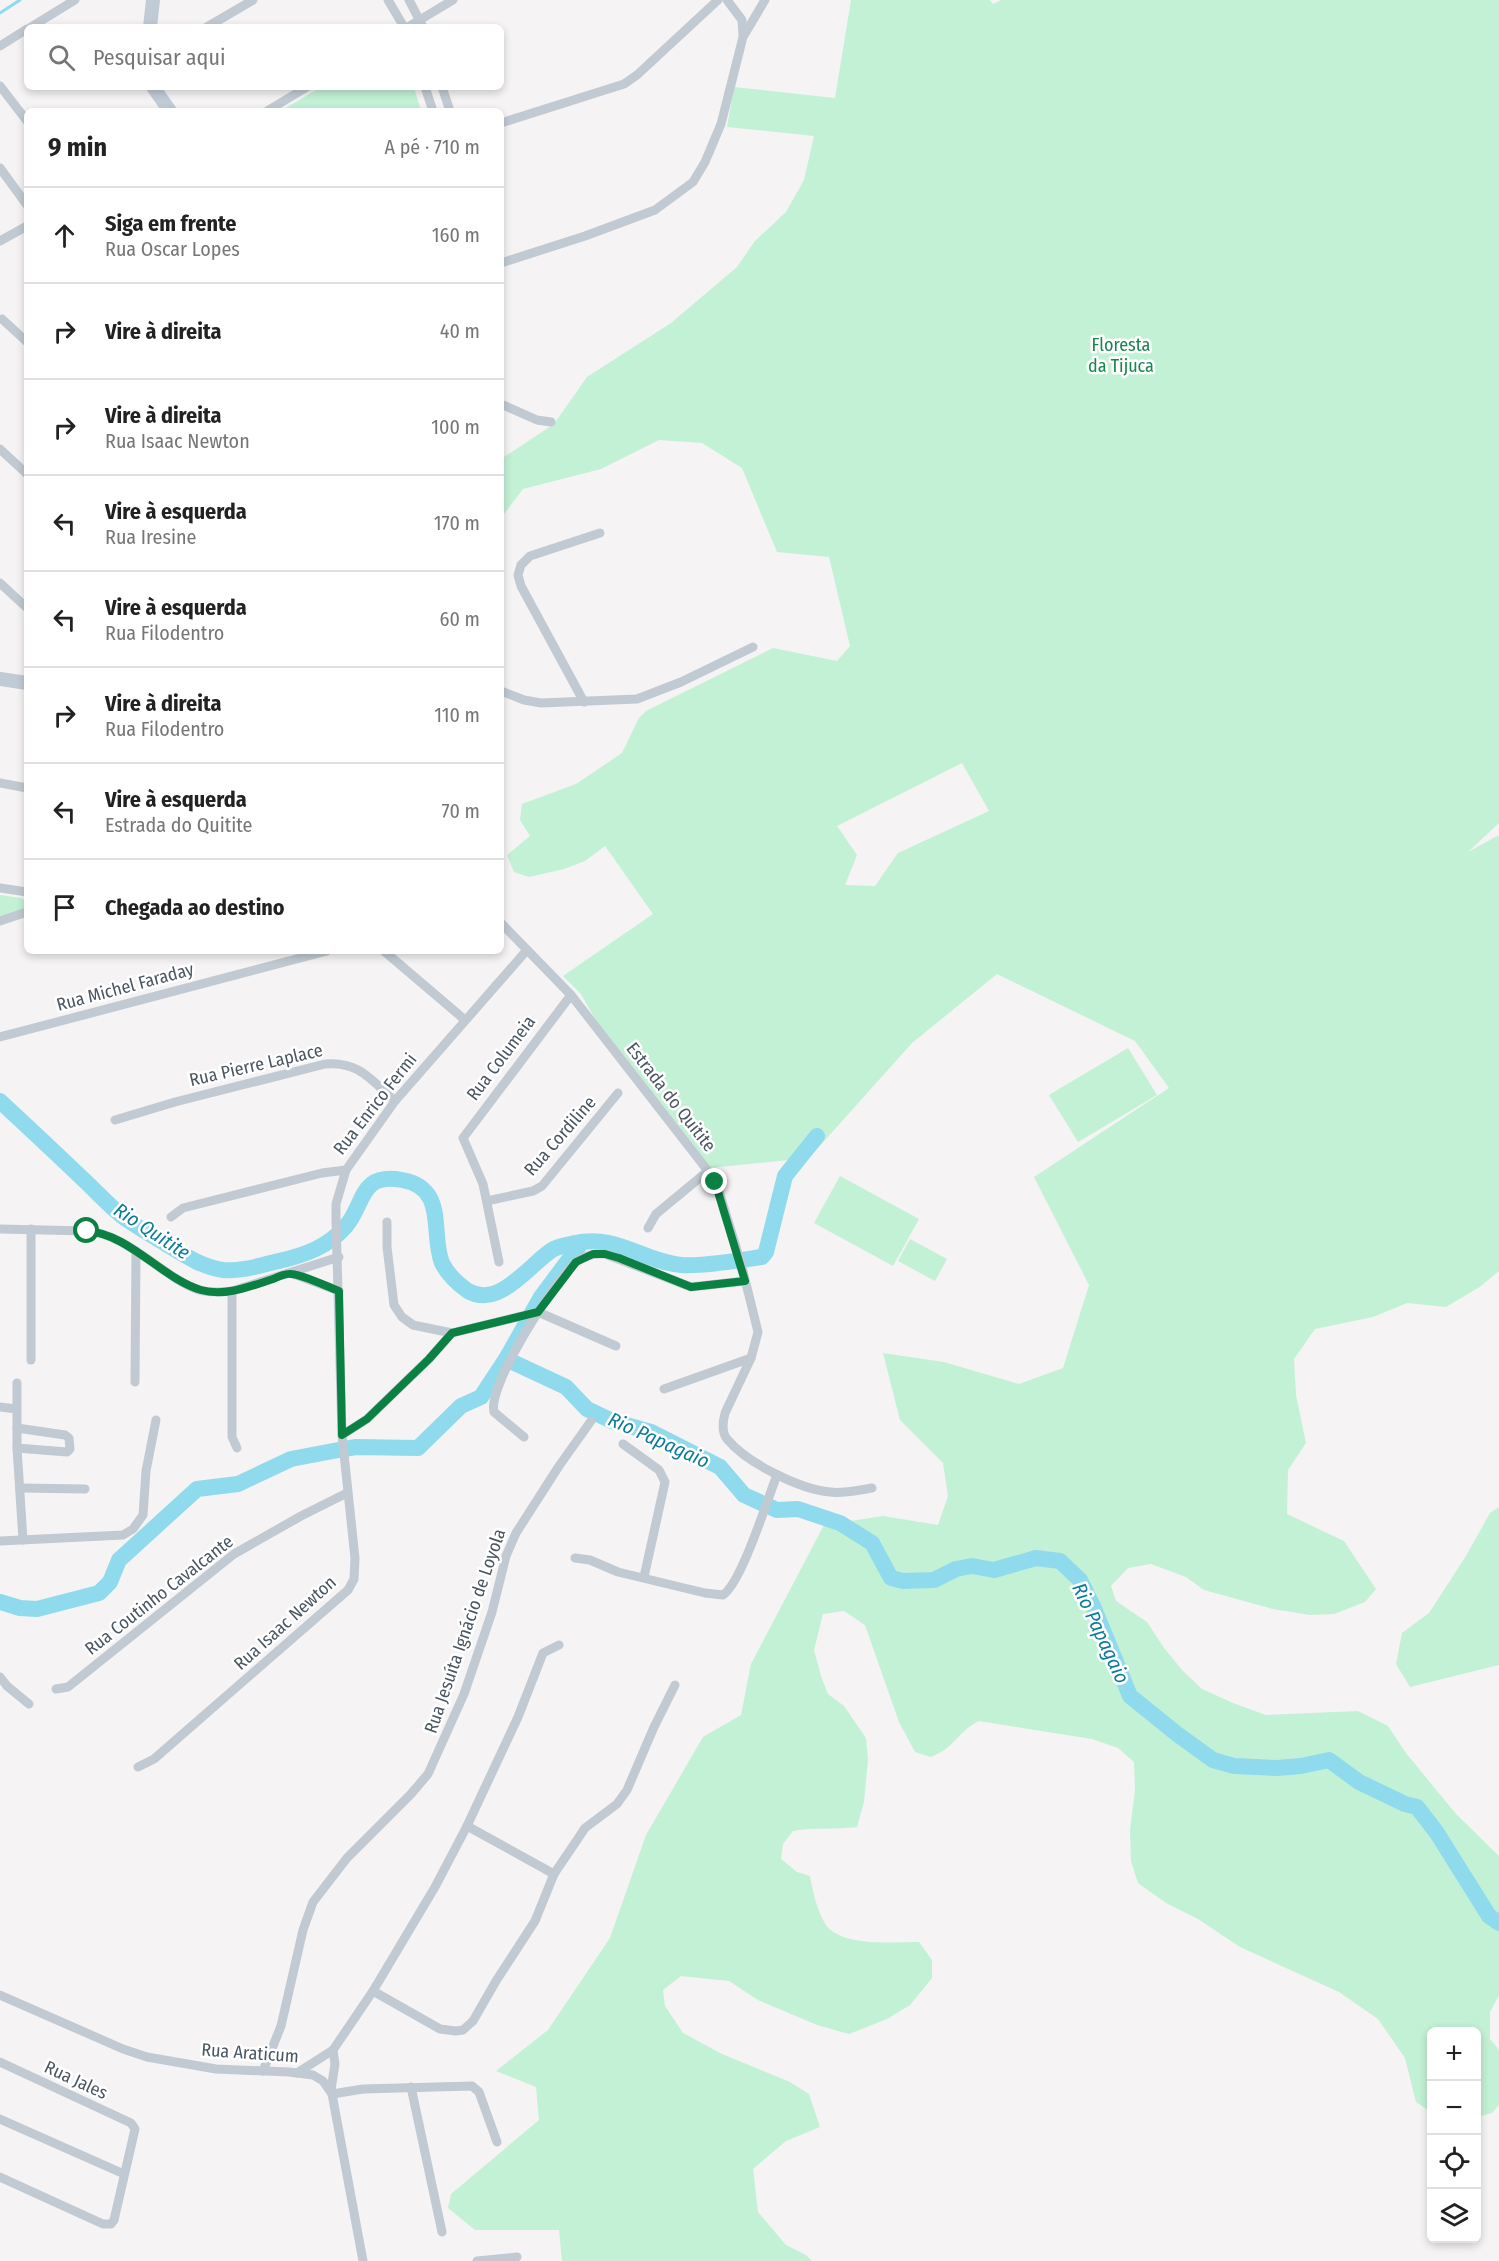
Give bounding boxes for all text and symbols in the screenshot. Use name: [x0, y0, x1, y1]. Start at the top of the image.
search box: [24, 24, 504, 90]
icon: search: [45, 41, 78, 74]
text: Pesquisar aqui: [93, 44, 225, 71]
text: 9 min: [48, 132, 107, 163]
text: A pé · 710 m: [384, 135, 480, 159]
text: Siga em frente: [105, 210, 236, 237]
icon: ahead: [48, 219, 81, 252]
text: 160 m: [432, 223, 480, 247]
text: Rua Oscar Lopes: [105, 237, 240, 261]
icon: right: [48, 315, 81, 348]
text: Vire à direita: [105, 318, 221, 345]
text: 40 m: [440, 319, 480, 343]
park label: Floresta da Tijuca: [1088, 334, 1154, 377]
text: Vire à direita: [105, 402, 221, 429]
icon: right: [48, 411, 81, 444]
text: 100 m: [431, 415, 480, 439]
text: Rua Isaac Newton: [105, 429, 250, 453]
text: Vire à esquerda: [105, 498, 247, 525]
icon: left: [48, 507, 81, 540]
text: 170 m: [434, 511, 480, 535]
text: Rua Iresine: [105, 525, 196, 549]
text: Vire à esquerda: [105, 594, 247, 621]
icon: left: [48, 603, 81, 636]
text: 60 m: [440, 607, 480, 631]
text: Rua Filodentro: [105, 621, 224, 645]
text: Vire à direita: [105, 690, 221, 717]
icon: right: [48, 699, 81, 732]
text: 110 m: [434, 703, 480, 727]
text: Rua Filodentro: [105, 717, 224, 741]
text: Vire à esquerda: [105, 786, 247, 813]
icon: left: [48, 795, 81, 828]
text: 70 m: [442, 799, 480, 823]
text: Estrada do Quitite: [105, 813, 252, 837]
icon: arrive: [48, 891, 81, 924]
text: Chegada ao destino: [105, 894, 285, 921]
street label: Rua Michel Faraday: [54, 958, 196, 1016]
street label: Rua Columeia: [462, 1011, 540, 1105]
street label: Estrada do Quitite: [621, 1038, 721, 1156]
street label: Rua Pierre Laplace: [187, 1039, 325, 1091]
street label: Rua Enrico Fermi: [329, 1049, 421, 1159]
street label: Rua Cordiline: [520, 1092, 601, 1180]
route end: [701, 1168, 727, 1194]
water label: Rio Quitite: [109, 1198, 195, 1265]
route start: [73, 1217, 99, 1243]
water label: Rio Papagaio: [605, 1407, 713, 1473]
street label: Rua Jesuíta Ignácio de Loyola: [420, 1526, 510, 1736]
street label: Rua Coutinho Cavalcante: [81, 1530, 238, 1660]
street label: Rua Isaac Newton: [229, 1571, 341, 1675]
water label: Rio Papagaio: [1067, 1579, 1135, 1687]
map controls: [1427, 2027, 1481, 2243]
button: +: [1427, 2027, 1481, 2081]
street label: Rua Araticum: [201, 2039, 299, 2067]
street label: Rua Jales: [41, 2056, 111, 2104]
button: −: [1427, 2081, 1481, 2135]
button: locate: [1427, 2135, 1481, 2189]
button: layers: [1427, 2189, 1481, 2243]

